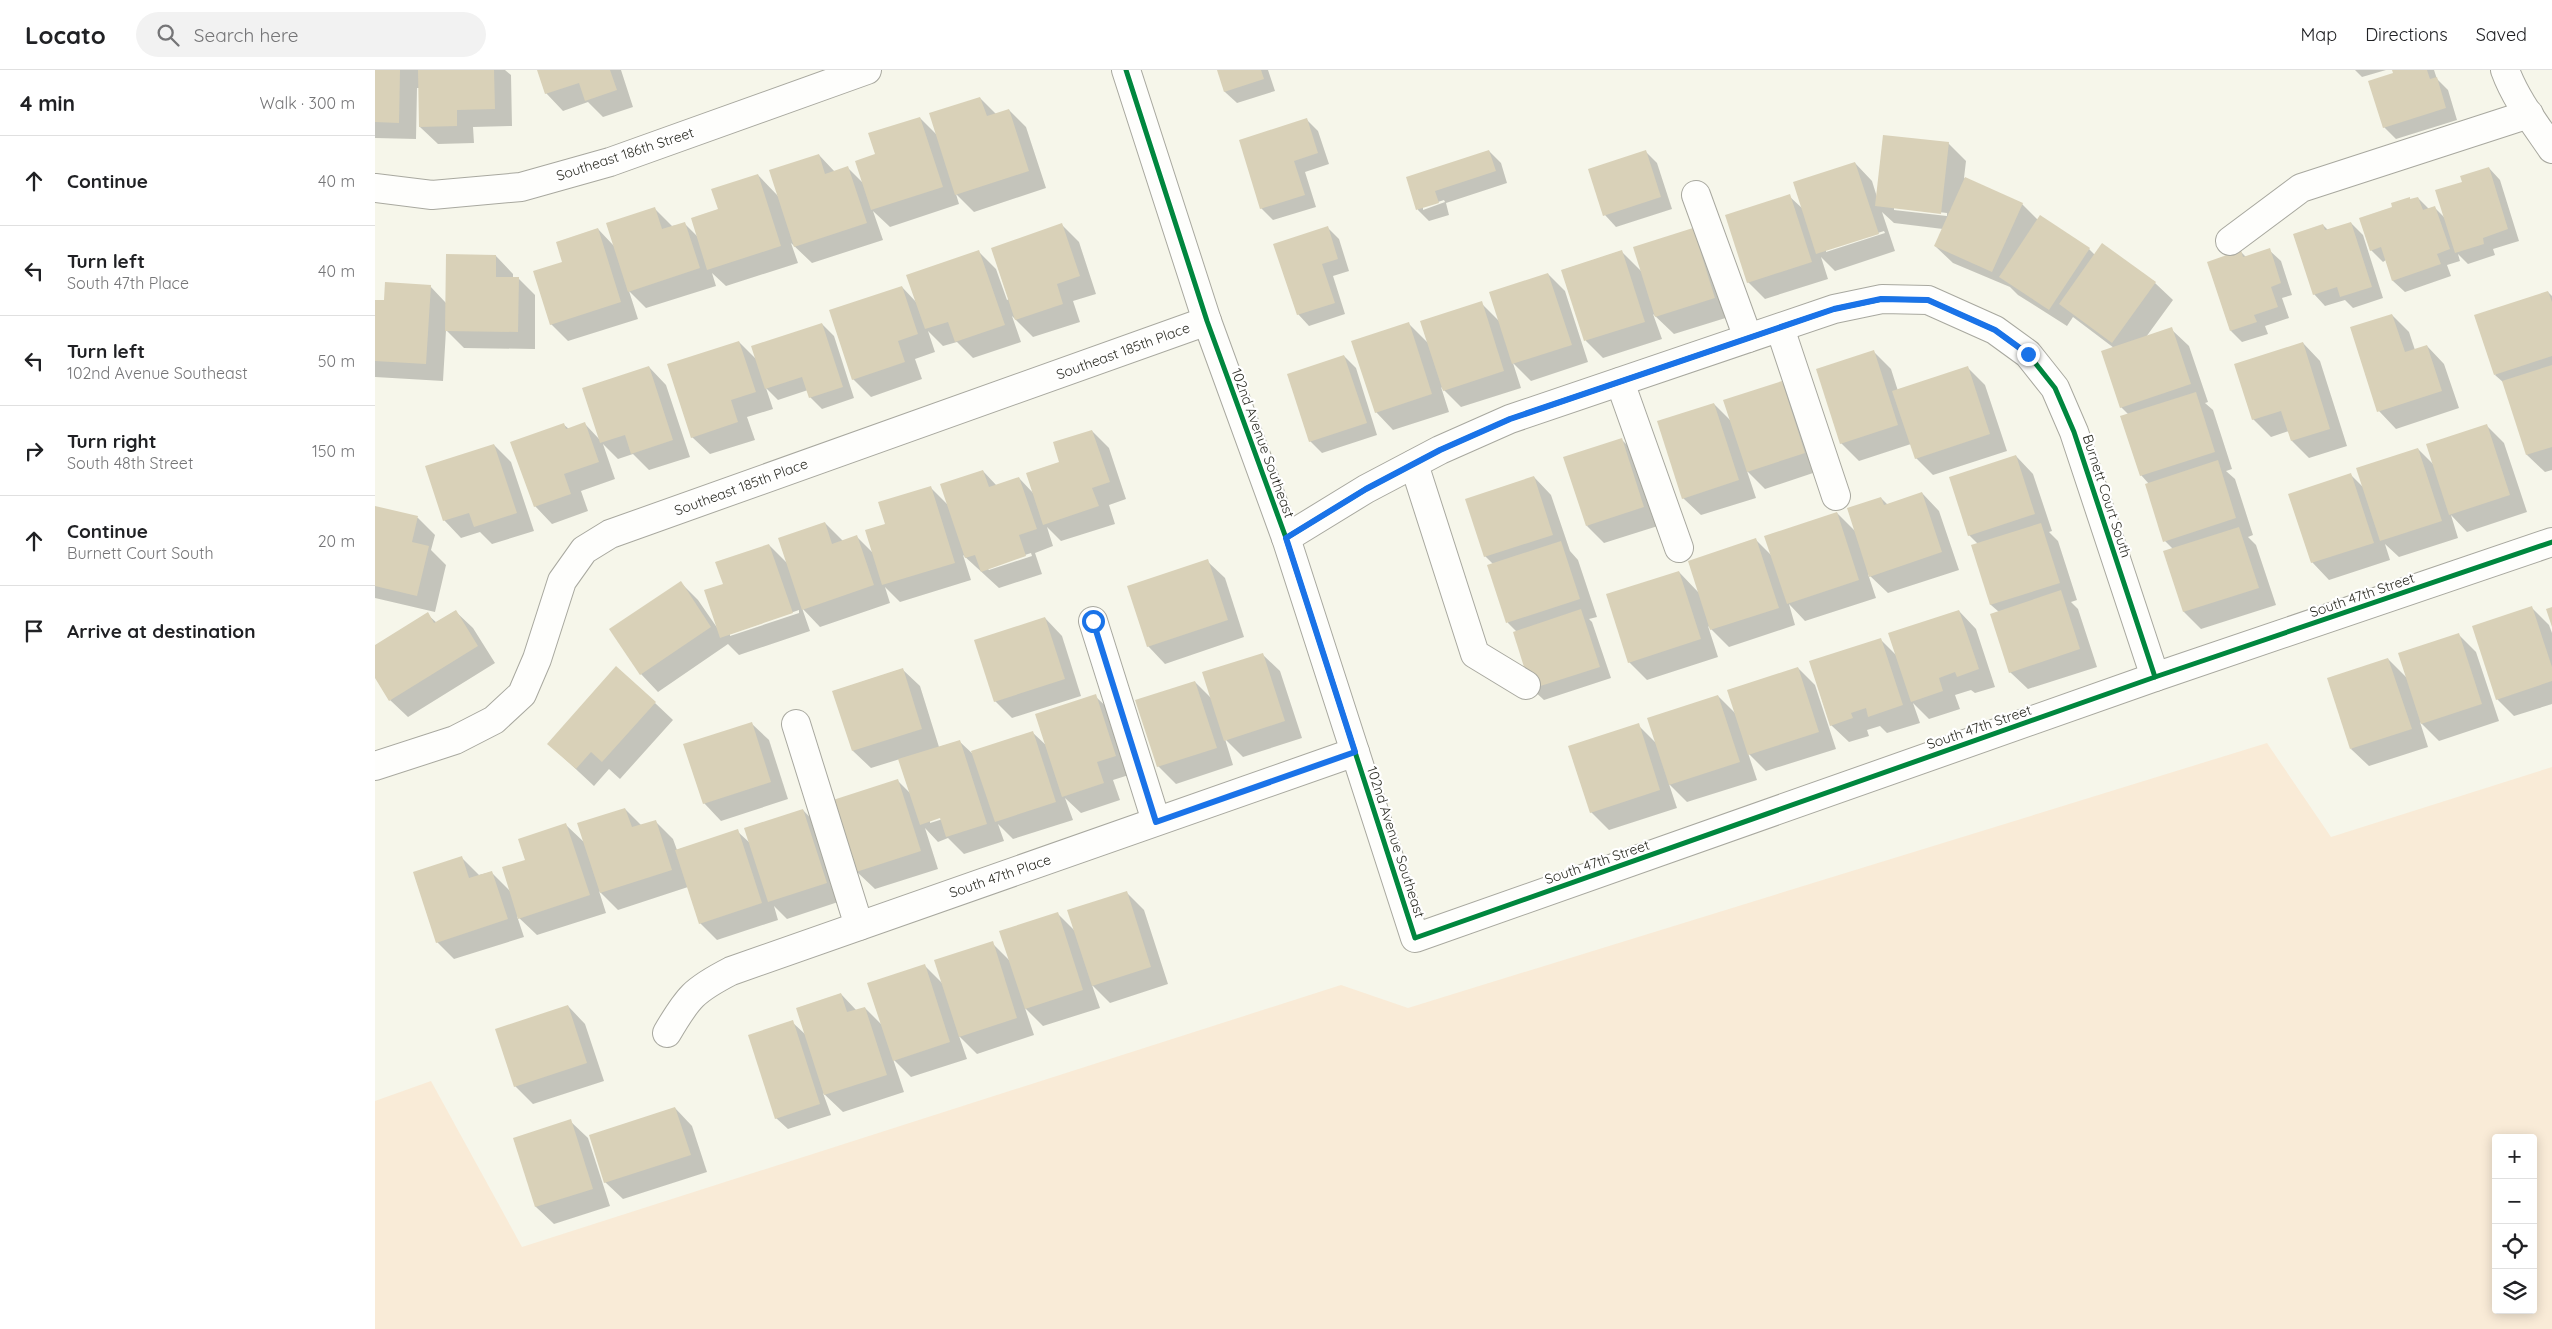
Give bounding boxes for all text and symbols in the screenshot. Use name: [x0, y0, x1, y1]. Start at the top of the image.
search box: [136, 12, 486, 57]
text: Locato: [25, 20, 106, 50]
icon: search: [154, 21, 182, 49]
text: Search here: [194, 23, 299, 47]
text: Map: [2300, 23, 2337, 46]
text: Directions: [2365, 23, 2448, 46]
text: Saved: [2476, 23, 2527, 46]
text: 4 min: [20, 90, 75, 116]
text: Walk · 300 m: [260, 93, 355, 113]
street label: Southeast 186th Street: [554, 123, 696, 185]
icon: ahead: [20, 167, 48, 195]
text: Continue: [67, 169, 148, 193]
text: 40 m: [318, 171, 355, 191]
text: Turn left: [67, 249, 145, 273]
icon: left: [20, 257, 48, 285]
text: 40 m: [318, 261, 355, 281]
text: South 47th Place: [67, 273, 189, 293]
street label: Southeast 185th Place: [1054, 318, 1192, 384]
text: Turn left: [67, 339, 145, 363]
route end: [2017, 343, 2040, 366]
icon: left: [20, 347, 48, 375]
text: 50 m: [318, 351, 355, 371]
text: 102nd Avenue Southeast: [67, 363, 248, 383]
street label: 102nd Avenue Southeast: [1228, 366, 1299, 521]
text: Turn right: [67, 429, 156, 453]
street label: Burnett Court South: [2079, 432, 2135, 560]
icon: right: [20, 437, 48, 465]
text: 150 m: [312, 441, 355, 461]
text: South 48th Street: [67, 453, 193, 473]
street label: Southeast 185th Place: [672, 454, 810, 520]
text: Continue: [67, 519, 148, 543]
icon: ahead: [20, 527, 48, 555]
text: 20 m: [318, 531, 355, 551]
text: Burnett Court South: [67, 543, 214, 563]
street label: South 47th Street: [2307, 569, 2417, 621]
route start: [1082, 610, 1105, 633]
icon: arrive: [20, 617, 48, 645]
text: Arrive at destination: [67, 619, 256, 643]
street label: South 47th Street: [1924, 701, 2034, 753]
street label: 102nd Avenue Southeast: [1363, 764, 1429, 920]
street label: South 47th Street: [1542, 836, 1652, 888]
street label: South 47th Place: [947, 850, 1053, 902]
map controls: [2492, 1134, 2537, 1314]
button: +: [2492, 1134, 2537, 1179]
button: −: [2492, 1179, 2537, 1224]
button: locate: [2492, 1224, 2537, 1269]
button: layers: [2492, 1269, 2537, 1314]

